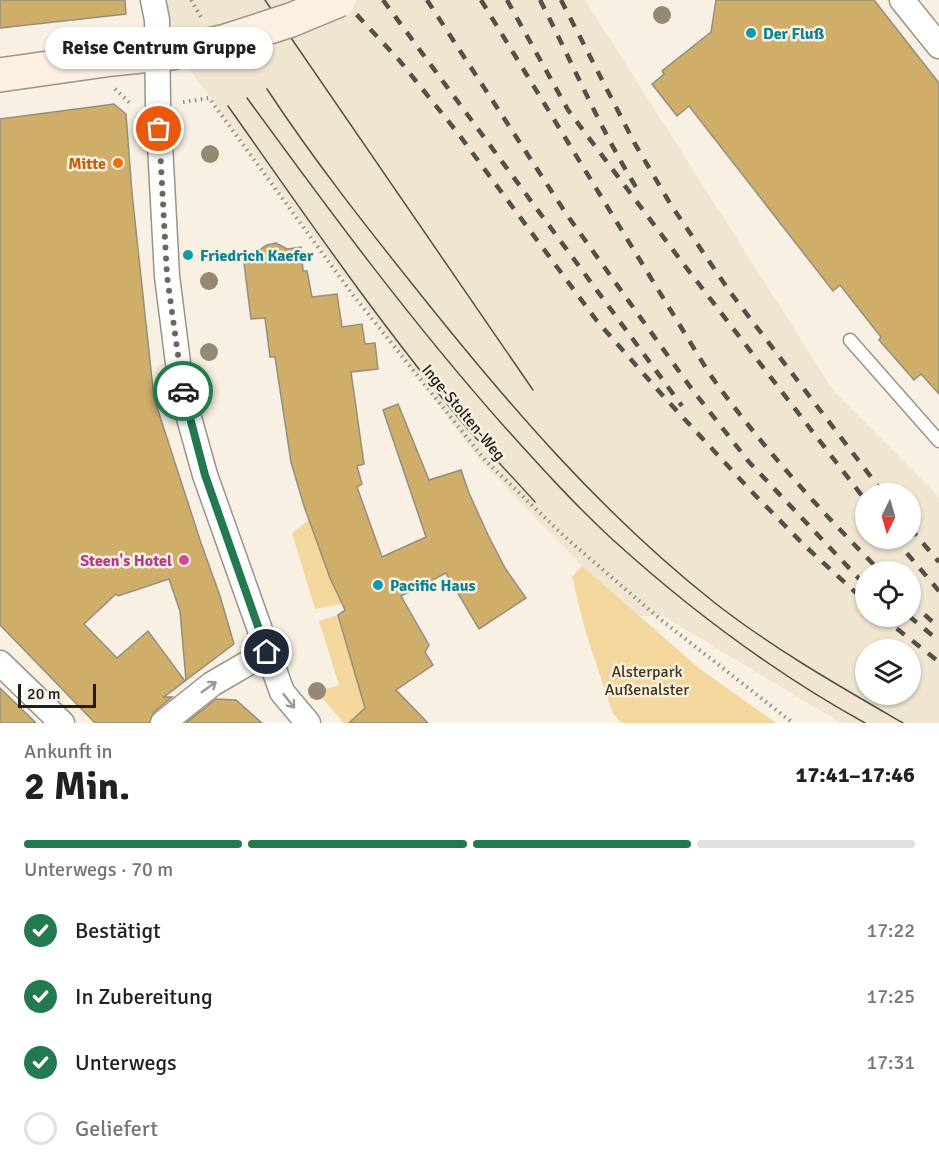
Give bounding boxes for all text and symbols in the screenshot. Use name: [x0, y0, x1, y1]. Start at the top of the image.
place label: Der Fluß: [763, 24, 825, 44]
marker: Der Fluß: [744, 26, 758, 40]
callout: Reise Centrum Gruppe: [45, 27, 273, 69]
text: Reise Centrum Gruppe: [62, 35, 256, 60]
pin: [133, 103, 184, 154]
icon: bag: [142, 112, 175, 145]
place label: Mitte: [68, 154, 106, 174]
marker: Mitte: [111, 156, 125, 170]
place label: Friedrich Kaefer: [200, 246, 314, 266]
marker: Friedrich Kaefer: [181, 248, 195, 262]
street label: Inge-Stolten-Weg: [417, 360, 509, 465]
courier: [153, 361, 213, 421]
icon: car: [167, 375, 200, 408]
north arrow: [855, 483, 921, 549]
map controls: [855, 483, 921, 705]
place label: Steen's Hotel: [80, 551, 172, 571]
marker: Steen's Hotel: [177, 553, 191, 567]
button: locate: [855, 561, 921, 627]
place label: Pacific Haus: [390, 576, 476, 596]
marker: Pacific Haus: [371, 578, 385, 592]
pin: [241, 626, 292, 677]
icon: home: [250, 635, 283, 668]
button: layers: [855, 639, 921, 705]
park label: Alsterpark Außenalster: [605, 662, 689, 700]
scale bar: [18, 681, 96, 708]
one-way arrow: [200, 681, 216, 693]
text: 20 m: [27, 684, 61, 704]
one-way arrow: [282, 693, 295, 709]
text: Ankunft in: [24, 739, 112, 764]
text: 17:41–17:46: [796, 761, 915, 788]
text: 2 Min.: [24, 762, 130, 810]
text: Unterwegs · 70 m: [24, 857, 173, 882]
icon: check: [24, 914, 57, 947]
text: Bestätigt: [75, 917, 161, 944]
text: 17:22: [866, 918, 915, 943]
icon: check: [24, 980, 57, 1013]
text: In Zubereitung: [75, 983, 213, 1010]
text: 17:25: [866, 984, 915, 1009]
icon: check: [24, 1046, 57, 1079]
text: Unterwegs: [75, 1049, 177, 1076]
text: 17:31: [866, 1050, 915, 1075]
text: Geliefert: [75, 1115, 158, 1142]

